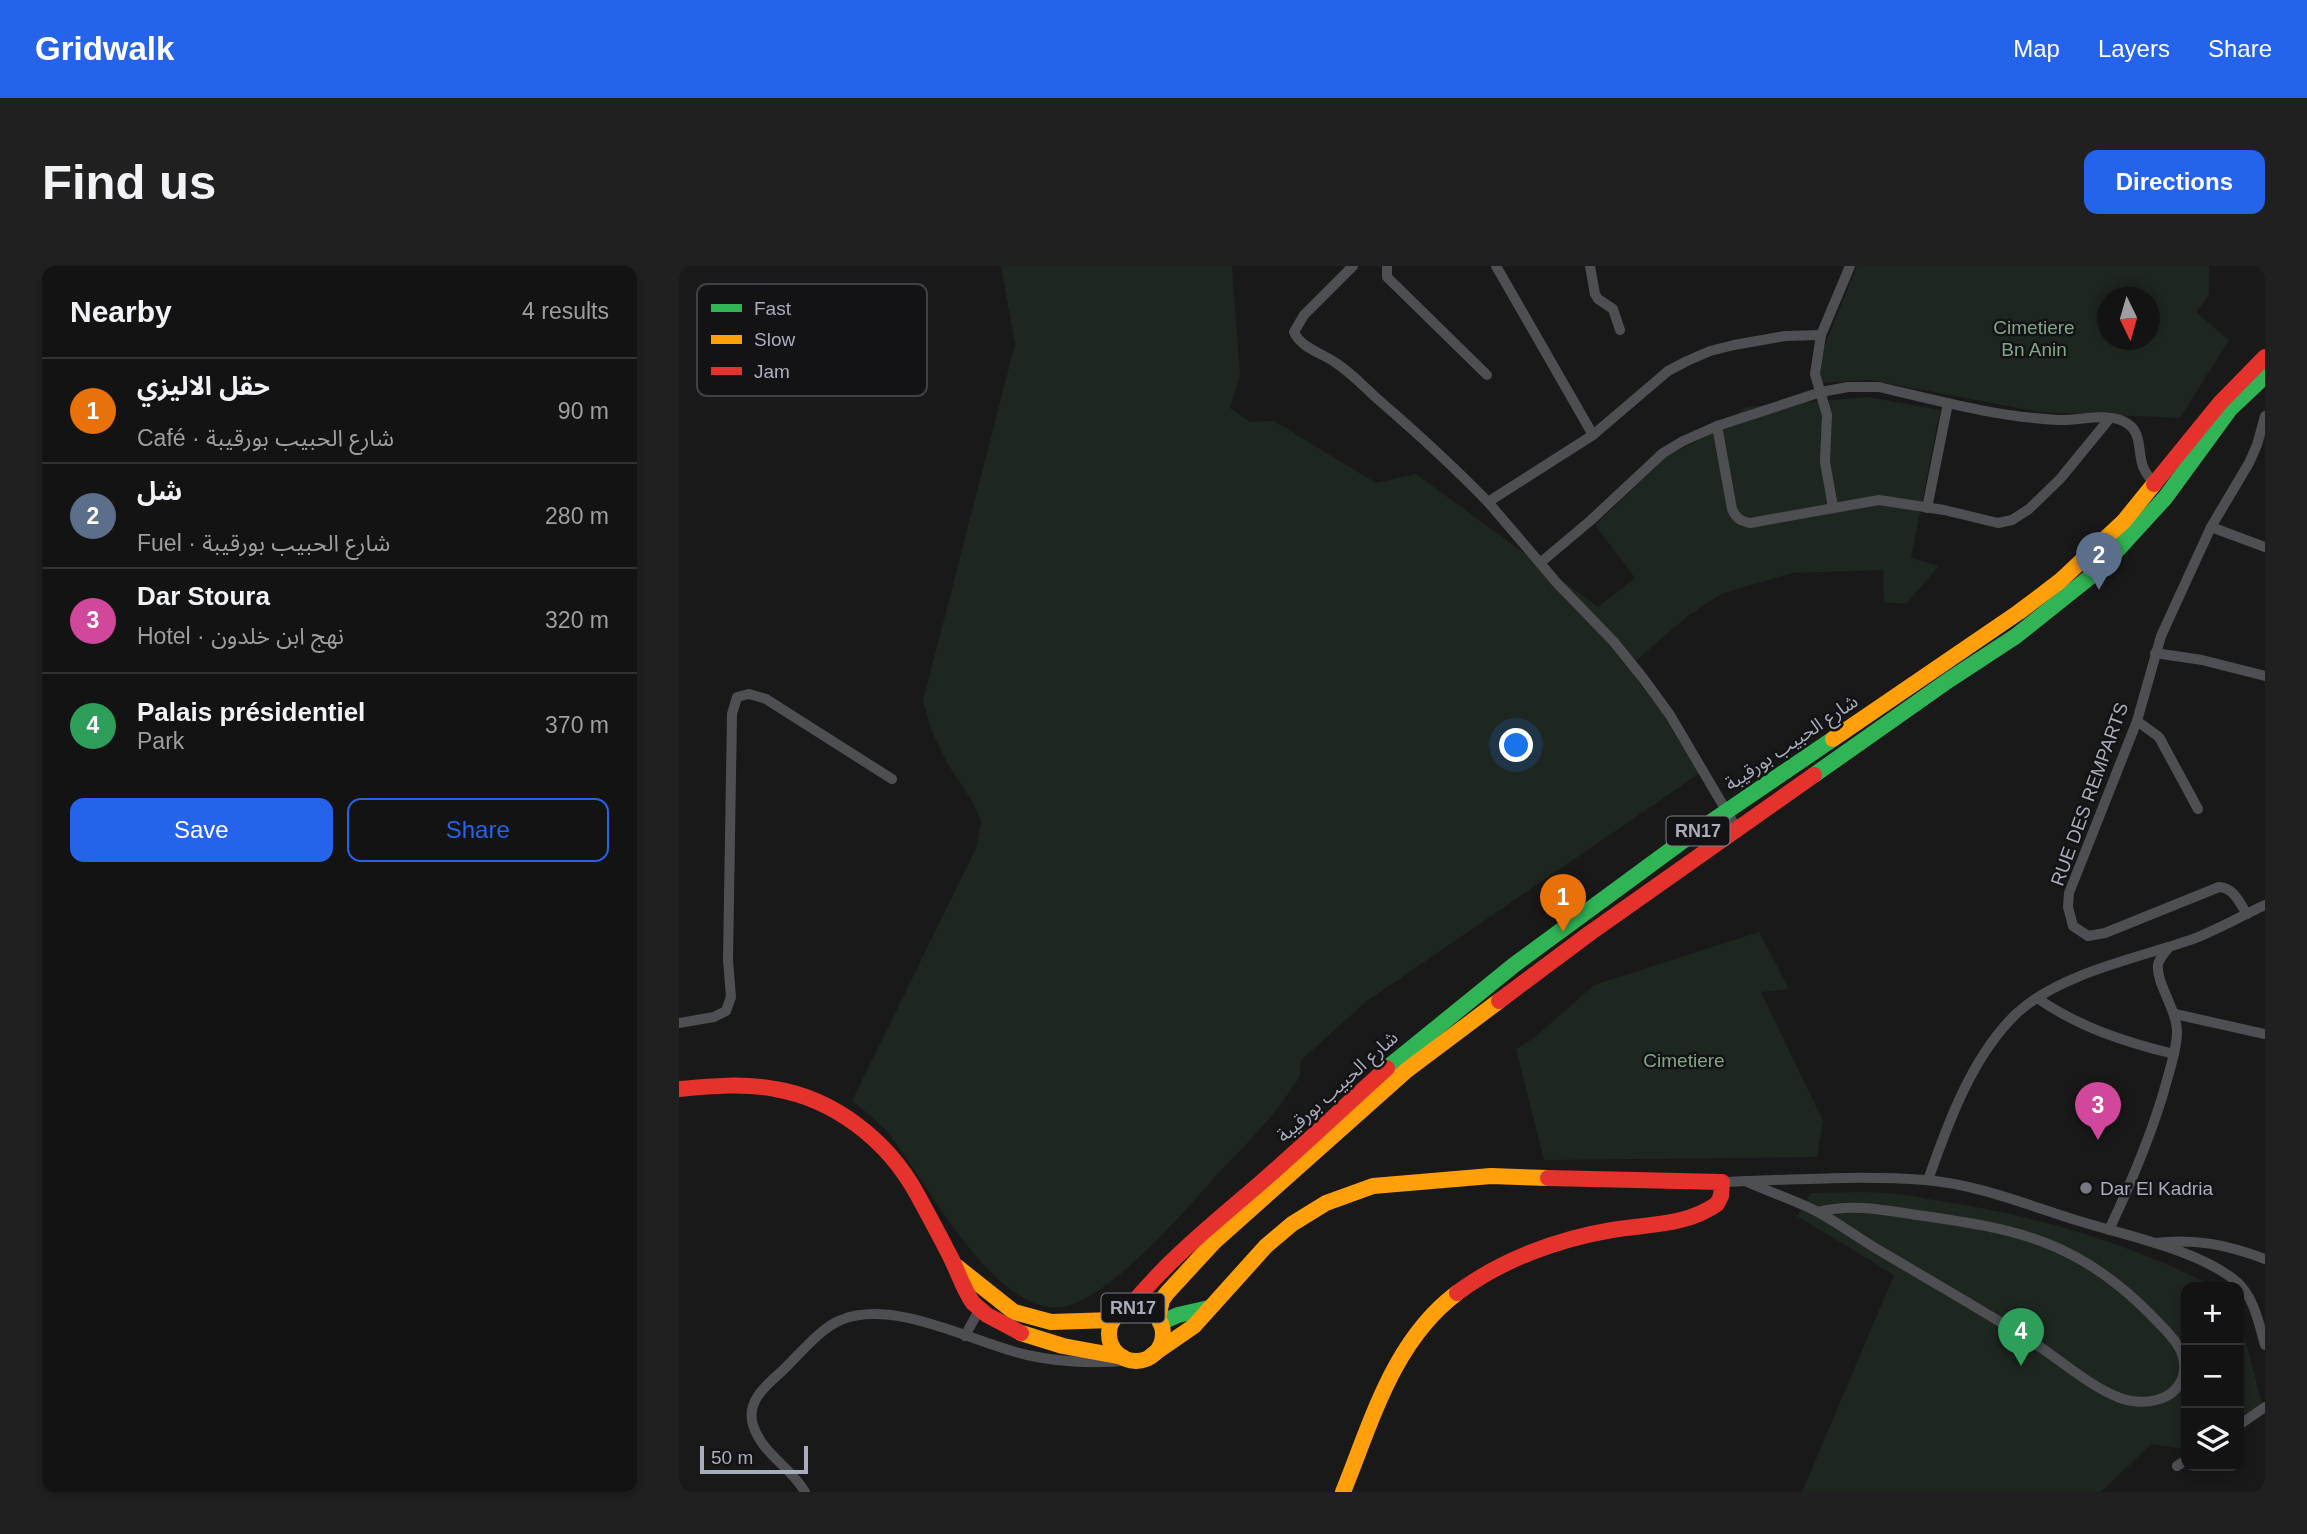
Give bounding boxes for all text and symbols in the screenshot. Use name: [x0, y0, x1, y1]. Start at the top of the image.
text: Gridwalk: [35, 30, 174, 67]
text: Map: [2013, 35, 2060, 62]
text: Layers: [2098, 35, 2170, 62]
text: Share: [2208, 35, 2272, 62]
button: Directions: [2084, 150, 2265, 214]
text: Find us: [42, 155, 216, 209]
legend: [697, 284, 927, 396]
north arrow: [2097, 287, 2160, 350]
text: Nearby: [70, 295, 172, 328]
text: 4 results: [522, 298, 609, 324]
text: Fast: [754, 298, 792, 319]
park label: Cimetiere Bn Anin: [1993, 317, 2075, 360]
text: Slow: [754, 329, 795, 350]
text: Jam: [754, 361, 790, 382]
text: حقل الاليزي: [137, 371, 270, 401]
text: 1: [87, 398, 99, 424]
text: 90 m: [558, 398, 609, 424]
text: Café · شارع الحبيب بورقيبة: [137, 425, 394, 451]
text: شل: [137, 476, 182, 506]
text: 2: [87, 503, 99, 529]
text: 280 m: [545, 503, 609, 529]
text: Fuel · شارع الحبيب بورقيبة: [137, 530, 390, 556]
pin: 2: [2076, 532, 2122, 590]
text: Dar Stoura: [137, 581, 270, 611]
text: 3: [87, 607, 99, 633]
text: 320 m: [545, 607, 609, 633]
text: Hotel · نهج ابن خلدون: [137, 623, 344, 649]
street label: شارع الحبيب بورقيبة: [1721, 690, 1863, 797]
text: Palais présidentiel: [137, 697, 365, 727]
street label: RUE DES REMPARTS: [2047, 700, 2132, 889]
text: 4: [87, 712, 99, 738]
text: 370 m: [545, 712, 609, 738]
text: Park: [137, 728, 184, 754]
your location: [1499, 728, 1533, 762]
button: Save: [70, 798, 333, 862]
button: Share: [347, 798, 609, 862]
road number: RN17: [1667, 816, 1729, 846]
pin: 1: [1540, 874, 1586, 932]
street label: شارع الحبيب بورقيبة: [1273, 1027, 1404, 1148]
park label: Cimetiere: [1643, 1050, 1725, 1071]
pin: 3: [2075, 1082, 2121, 1140]
place label: Dar El Kadria: [2100, 1178, 2213, 1199]
marker: Dar El Kadria: [2078, 1180, 2094, 1196]
map controls: [2181, 1282, 2244, 1471]
button: +: [2181, 1282, 2244, 1345]
road number: RN17: [1101, 1294, 1165, 1322]
pin: 4: [1998, 1308, 2044, 1366]
button: −: [2181, 1345, 2244, 1408]
button: layers: [2181, 1408, 2244, 1471]
scale bar: [700, 1443, 809, 1475]
text: 50 m: [711, 1447, 753, 1468]

